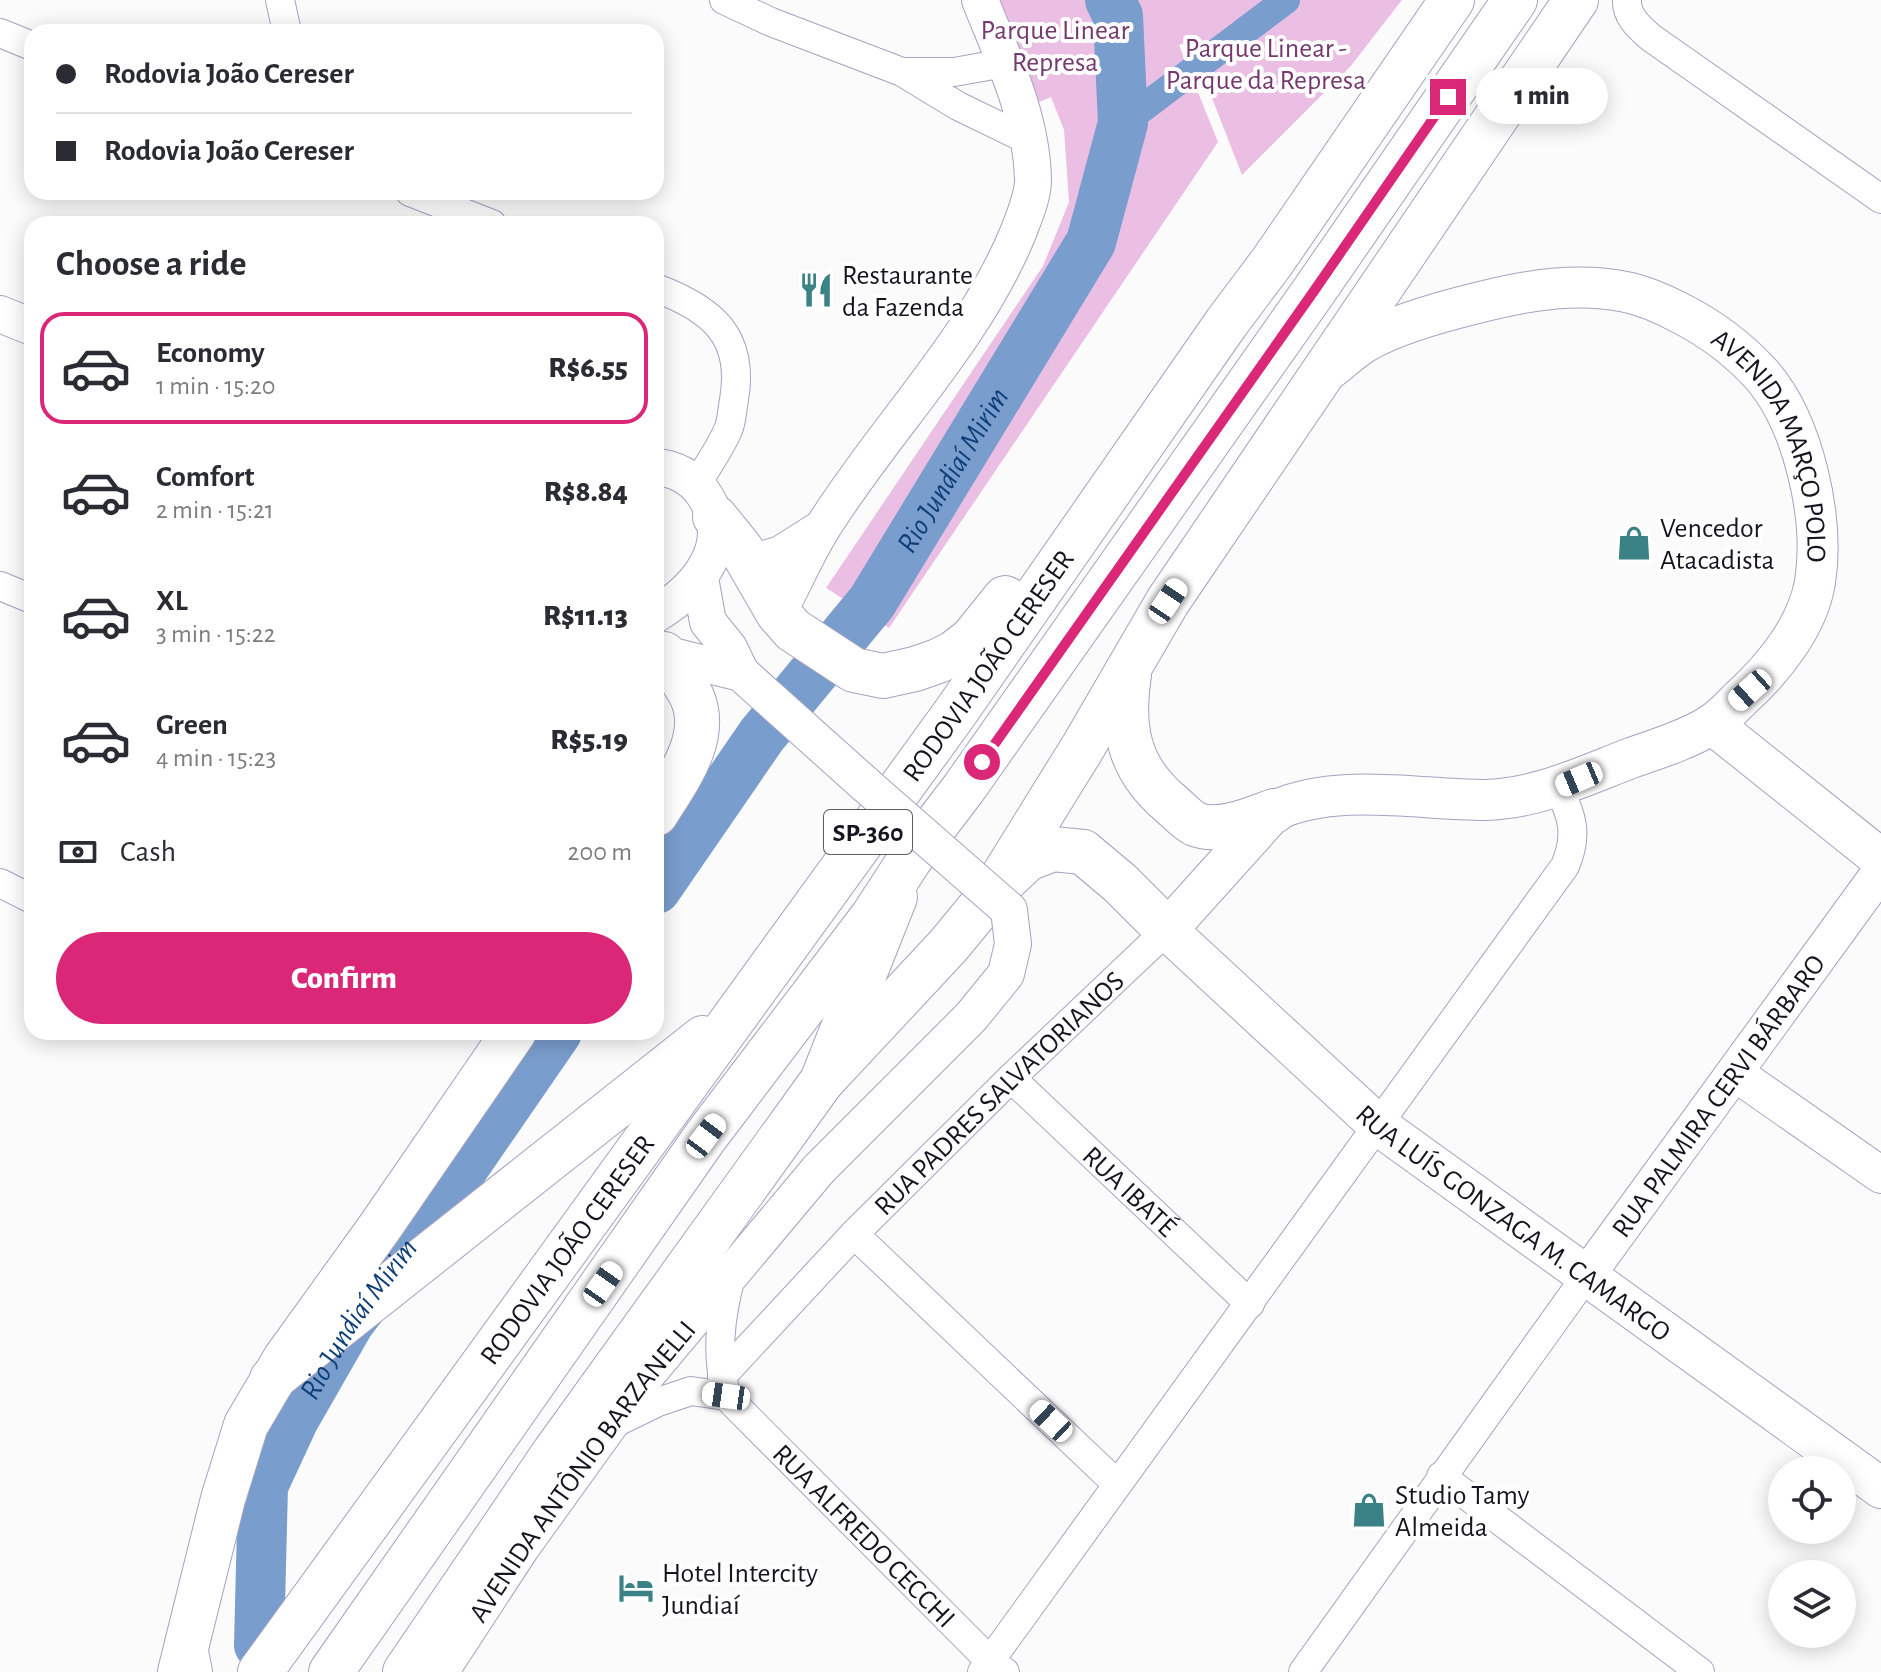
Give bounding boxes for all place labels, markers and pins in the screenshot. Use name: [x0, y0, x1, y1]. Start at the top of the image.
place label: Restaurante da Fazenda: [842, 262, 973, 322]
restaurant icon: Restaurante da Fazenda: [797, 271, 835, 309]
place label: Vencedor Atacadista: [1660, 515, 1774, 575]
shop icon: Vencedor Atacadista: [1615, 524, 1653, 562]
place label: Studio Tamy Almeida: [1395, 1482, 1529, 1542]
shop icon: Studio Tamy Almeida: [1350, 1491, 1388, 1529]
place label: Hotel Intercity Jundiaí: [662, 1560, 818, 1620]
hotel icon: Hotel Intercity Jundiaí: [617, 1569, 655, 1607]

